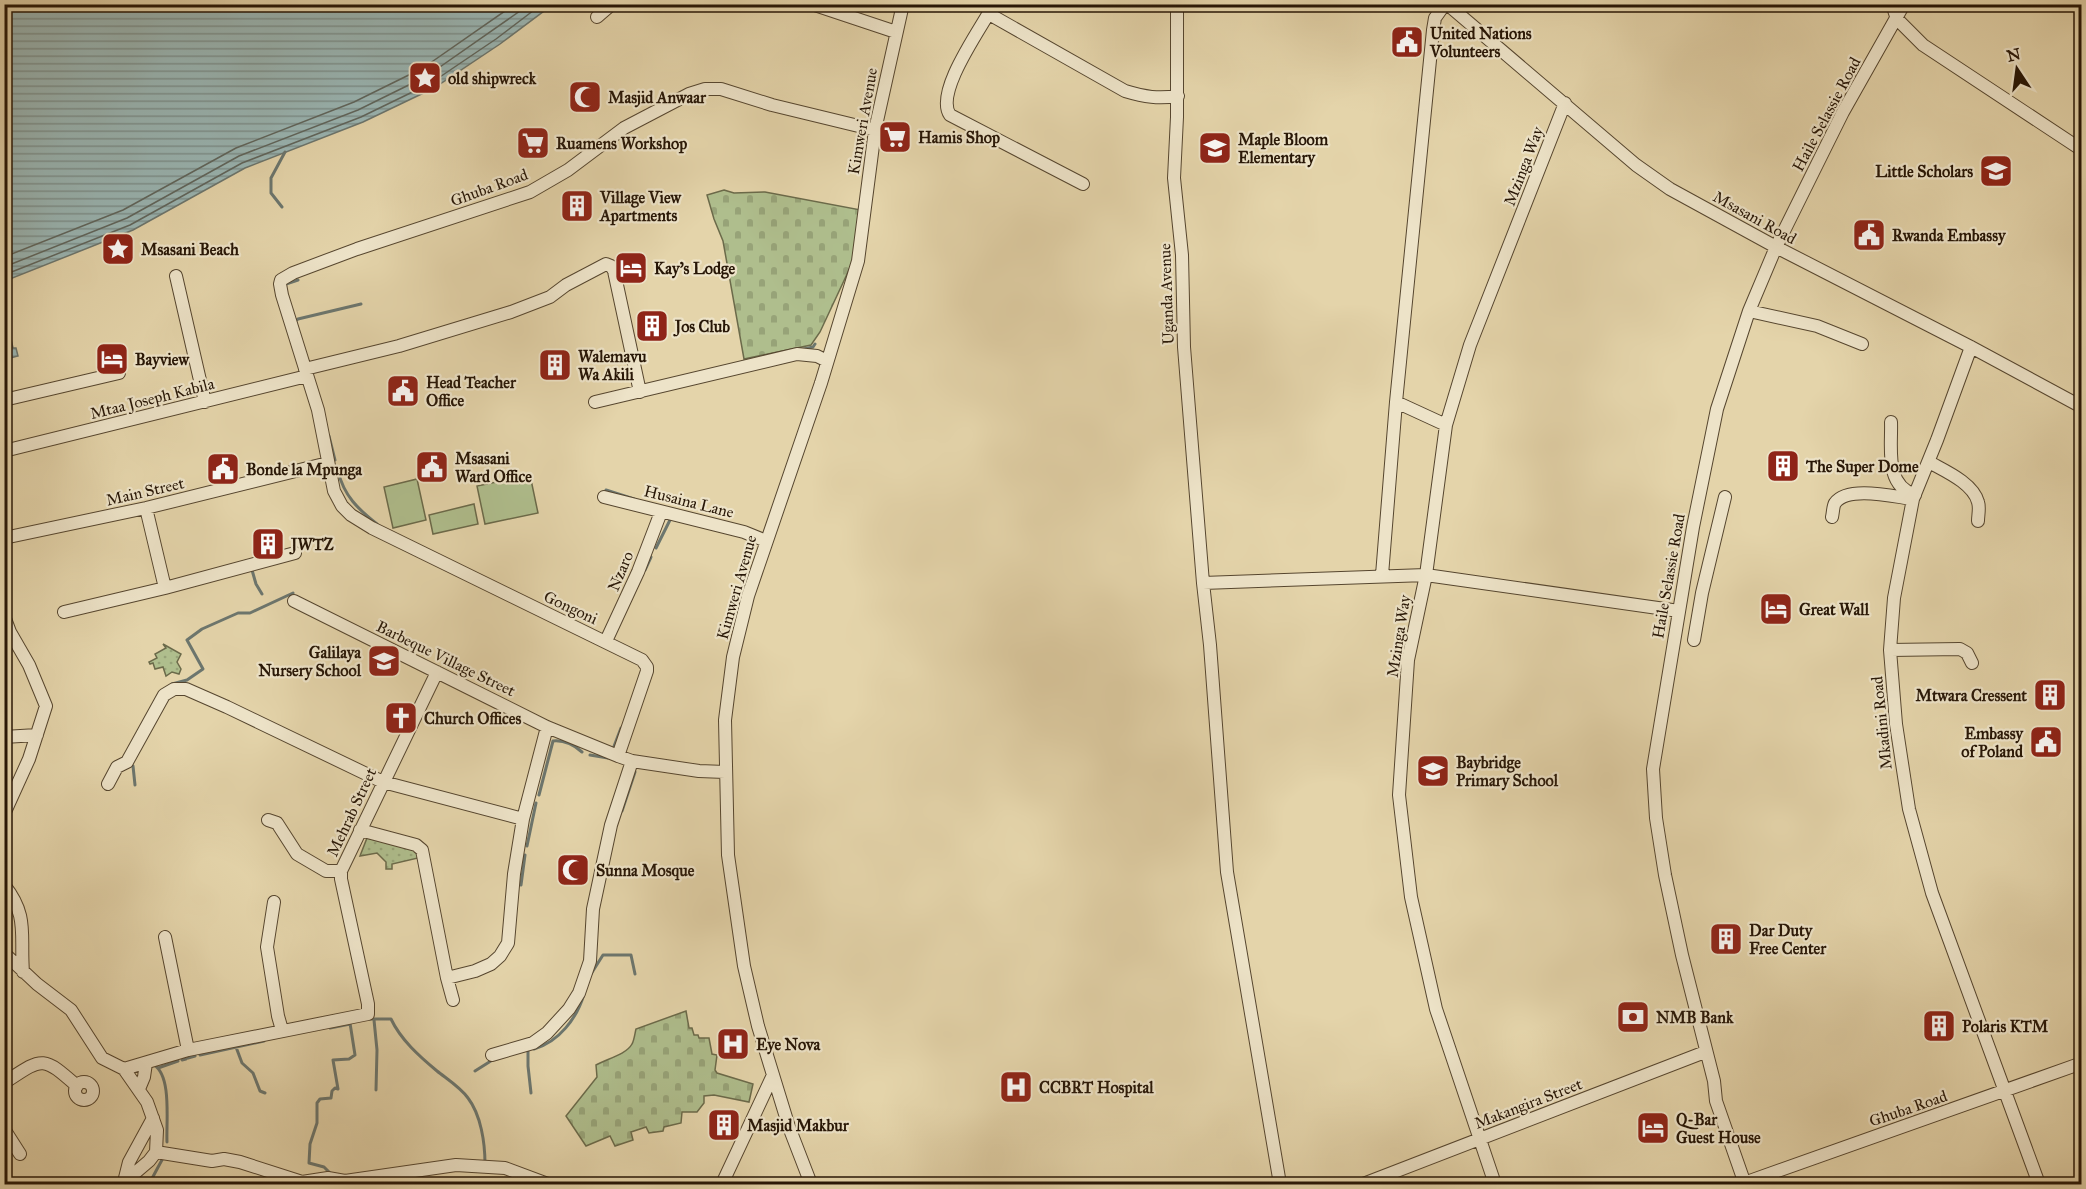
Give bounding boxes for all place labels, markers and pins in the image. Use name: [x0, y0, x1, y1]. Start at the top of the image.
public building icon: United Nations Volunteers: [1389, 24, 1425, 60]
place label: United Nations Volunteers: [1429, 24, 1532, 61]
place icon: old shipwreck: [407, 60, 443, 96]
place label: old shipwreck: [448, 69, 537, 89]
mosque icon: Masjid Anwaar: [567, 79, 603, 115]
place label: Masjid Anwaar: [608, 88, 707, 108]
supermarket icon: Hamis Shop: [877, 119, 913, 155]
supermarket icon: Ruamens Workshop: [515, 125, 551, 161]
place label: Hamis Shop: [918, 128, 1000, 148]
school or university icon: Maple Bloom Elementary: [1197, 130, 1233, 166]
place label: Maple Bloom Elementary: [1238, 130, 1329, 168]
place label: Ruamens Workshop: [556, 134, 687, 154]
school or university icon: Little Scholars: [1978, 153, 2014, 189]
place label: Little Scholars: [1875, 162, 1973, 181]
building icon: Village View Apartments: [559, 188, 595, 224]
place label: Village View Apartments: [599, 188, 682, 226]
public building icon: Rwanda Embassy: [1851, 217, 1887, 253]
place label: Rwanda Embassy: [1892, 226, 2007, 246]
place icon: Msasani Beach: [100, 231, 136, 267]
place label: Msasani Beach: [141, 240, 239, 259]
hotel icon: Kay's Lodge: [613, 250, 649, 286]
place label: Kay's Lodge: [654, 259, 735, 279]
building icon: Jos Club: [634, 308, 670, 344]
place label: Jos Club: [673, 317, 730, 337]
hotel icon: Bayview: [94, 341, 130, 377]
building icon: Walemavu Wa Akili: [537, 347, 573, 383]
place label: Walemavu Wa Akili: [578, 347, 647, 384]
place label: Bayview: [135, 350, 189, 370]
public building icon: Head Teacher Office: [385, 373, 421, 409]
place label: Head Teacher Office: [426, 373, 517, 410]
building icon: The Super Dome: [1765, 448, 1801, 484]
public building icon: Msasani Ward Office: [414, 449, 450, 485]
place label: Msasani Ward Office: [455, 449, 532, 486]
public building icon: Bonde la Mpunga: [205, 451, 241, 487]
place label: The Super Dome: [1805, 457, 1919, 477]
place label: Bonde la Mpunga: [246, 460, 363, 480]
building icon: JWTZ: [250, 526, 286, 562]
place label: JWTZ: [289, 535, 334, 555]
hotel icon: Great Wall: [1758, 591, 1794, 627]
place label: Great Wall: [1799, 600, 1870, 619]
place label: Galilaya Nursery School: [258, 643, 362, 681]
school or university icon: Galilaya Nursery School: [366, 643, 402, 679]
building icon: Mtwara Cressent: [2032, 677, 2068, 713]
place label: Mtwara Cressent: [1916, 686, 2027, 705]
church icon: Church Offices: [383, 700, 419, 736]
place label: Church Offices: [424, 709, 522, 728]
place label: Embassy of Poland: [1961, 724, 2024, 761]
public building icon: Embassy of Poland: [2028, 724, 2064, 760]
school or university icon: Baybridge Primary School: [1415, 753, 1451, 789]
place label: Baybridge Primary School: [1456, 753, 1559, 791]
mosque icon: Sunna Mosque: [555, 852, 591, 888]
place label: Sunna Mosque: [596, 861, 695, 881]
building icon: Dar Duty Free Center: [1708, 921, 1744, 957]
place label: Dar Duty Free Center: [1749, 921, 1827, 958]
bank icon: NMB Bank: [1615, 999, 1651, 1035]
place label: NMB Bank: [1656, 1008, 1734, 1027]
building icon: Polaris KTM: [1921, 1008, 1957, 1044]
place label: Polaris KTM: [1962, 1017, 2049, 1036]
hospital icon: Eye Nova: [715, 1026, 751, 1062]
place label: Eye Nova: [756, 1035, 822, 1055]
hospital icon: CCBRT Hospital: [998, 1069, 1034, 1105]
place label: CCBRT Hospital: [1039, 1078, 1154, 1098]
building icon: Masjid Makbur: [706, 1107, 742, 1143]
hotel icon: Q-Bar Guest House: [1635, 1110, 1671, 1146]
place label: Q-Bar Guest House: [1676, 1110, 1761, 1147]
place label: Masjid Makbur: [747, 1116, 850, 1136]

